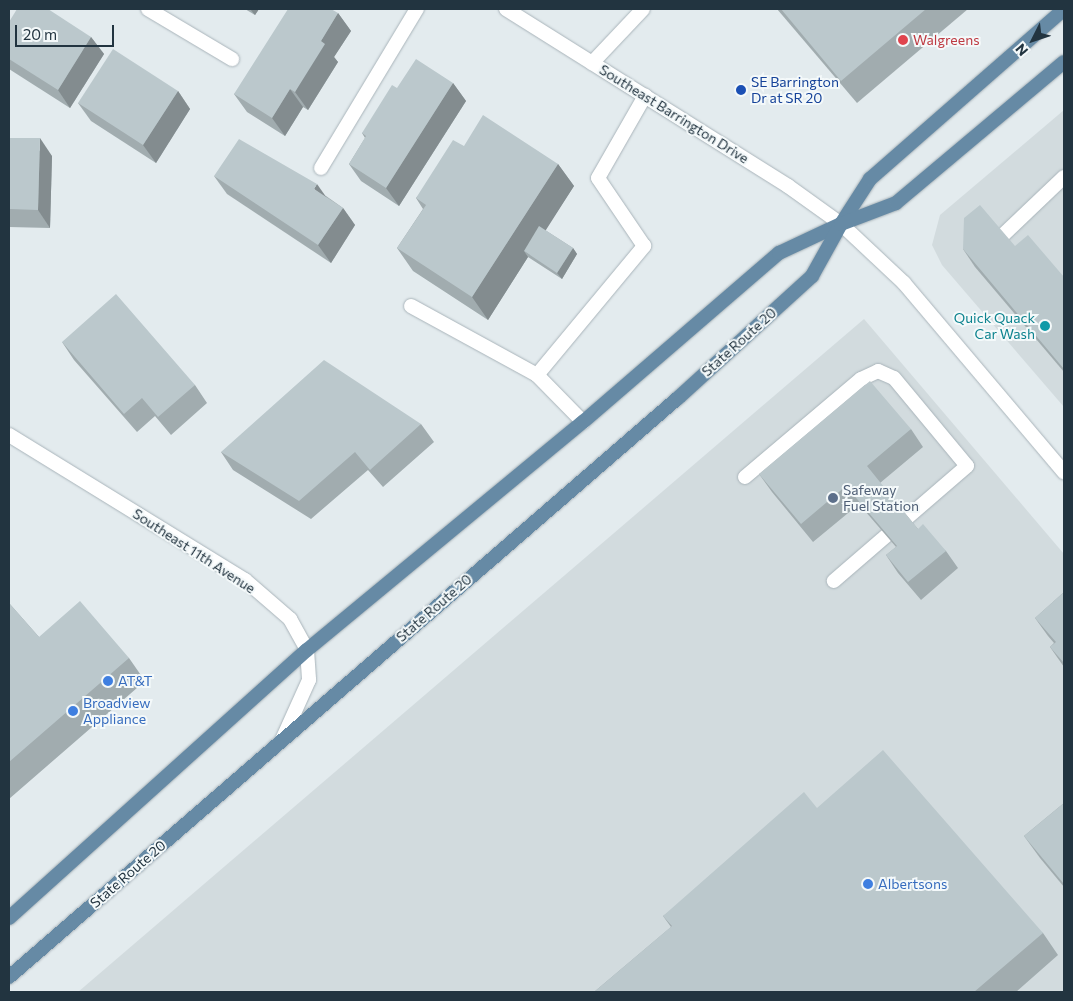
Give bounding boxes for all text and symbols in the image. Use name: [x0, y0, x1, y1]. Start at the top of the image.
scale bar: [18, 15, 116, 47]
north arrow: [1008, 15, 1058, 65]
text: 20 m: [23, 25, 57, 43]
place label: Walgreens: [913, 32, 980, 48]
marker: Walgreens: [897, 34, 909, 46]
text: N: [1011, 41, 1031, 60]
street label: Southeast Barrington Drive: [596, 61, 752, 167]
place label: SE Barrington Dr at SR 20: [751, 74, 839, 106]
marker: SE Barrington Dr at SR 20: [735, 84, 747, 96]
street label: State Route 20: [698, 304, 780, 380]
place label: Quick Quack Car Wash: [954, 310, 1035, 342]
marker: Quick Quack Car Wash: [1039, 320, 1051, 332]
place label: Safeway Fuel Station: [843, 482, 919, 514]
marker: Safeway Fuel Station: [827, 492, 839, 504]
street label: Southeast 11th Avenue: [130, 505, 258, 597]
street label: State Route 20: [393, 571, 475, 645]
place label: AT&T: [118, 673, 152, 689]
marker: AT&T: [102, 675, 114, 687]
place label: Broadview Appliance: [83, 695, 150, 728]
marker: Broadview Appliance: [67, 705, 79, 717]
street label: State Route 20: [87, 837, 169, 911]
place label: Albertsons: [878, 876, 947, 892]
marker: Albertsons: [862, 878, 874, 890]

